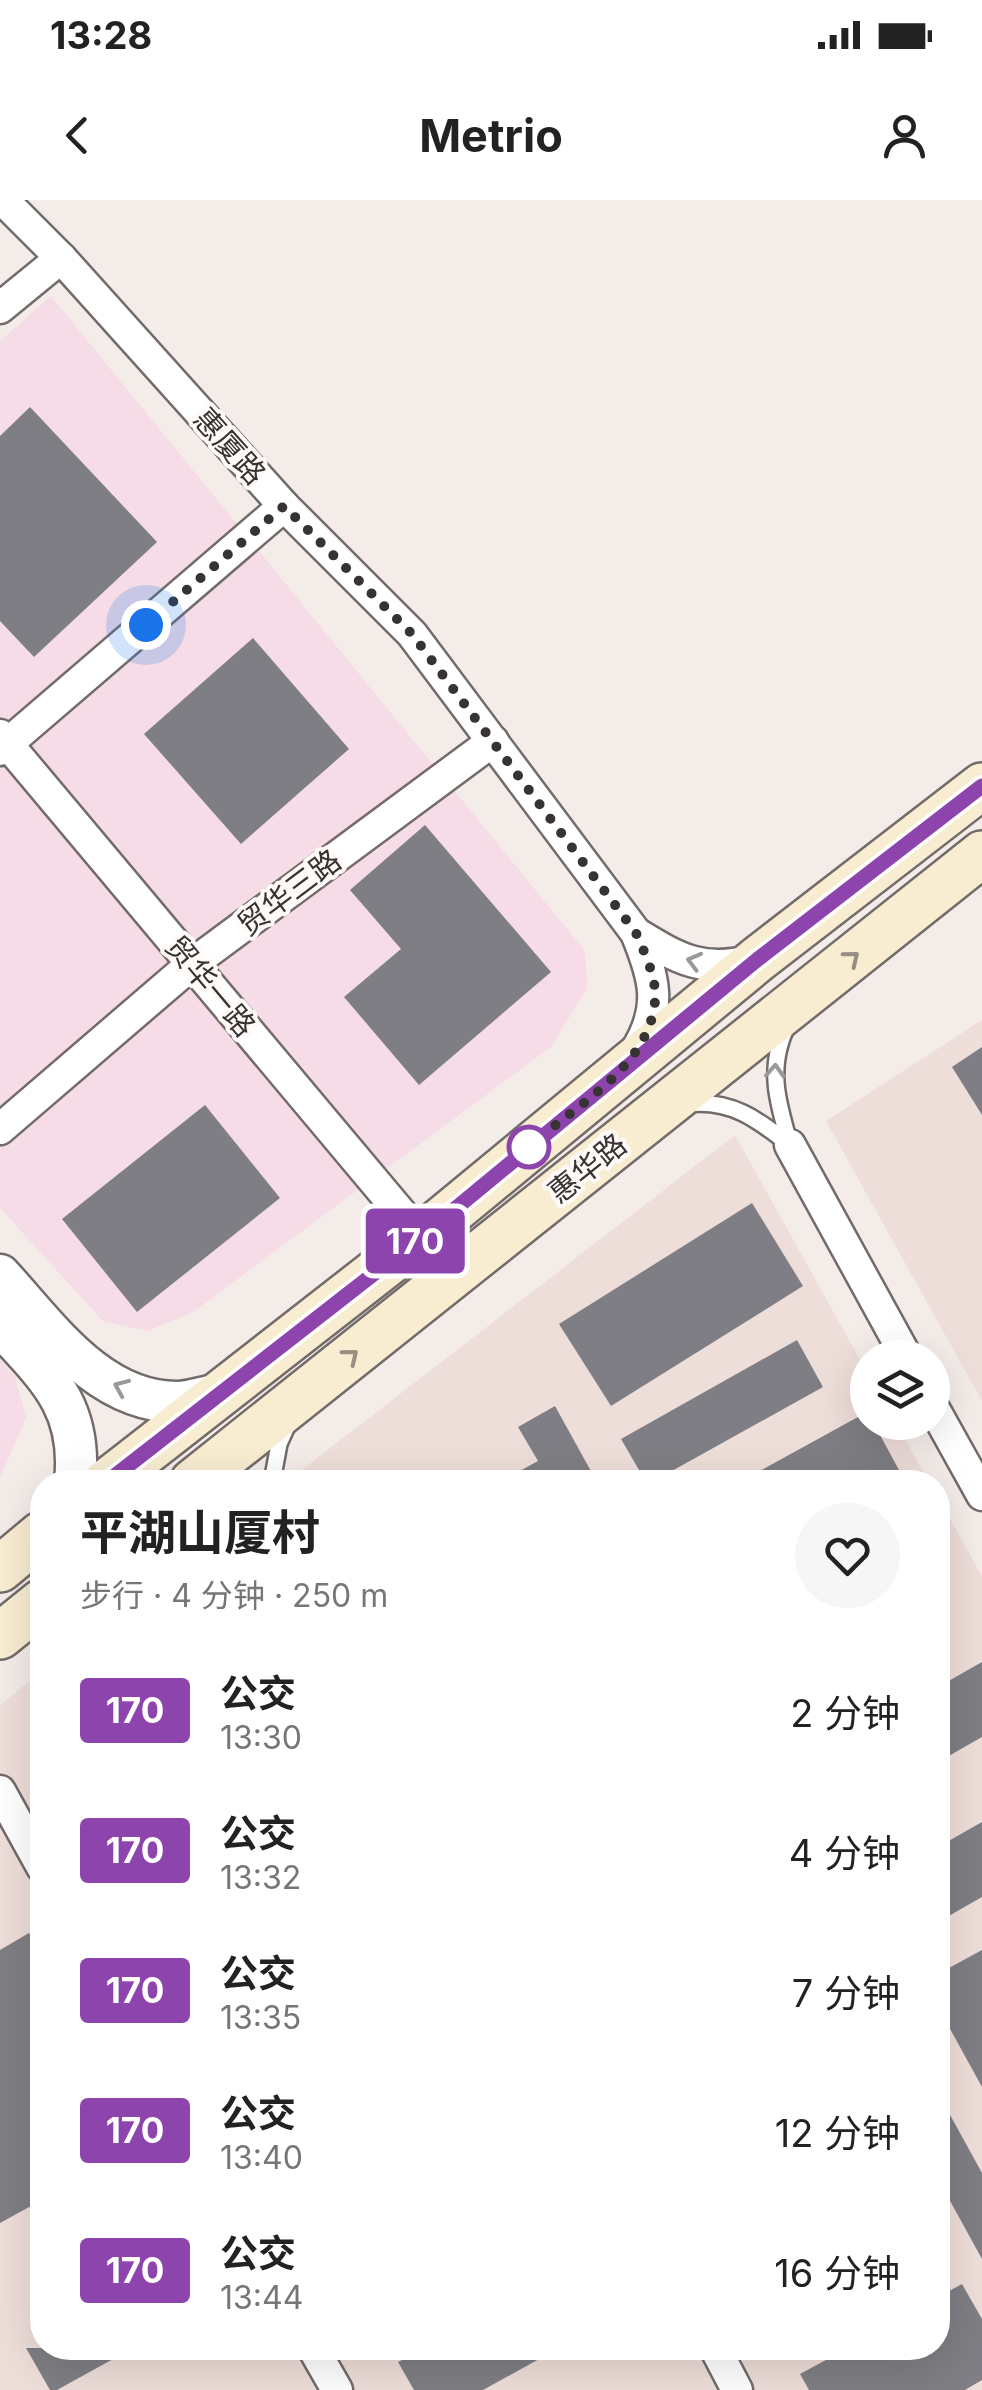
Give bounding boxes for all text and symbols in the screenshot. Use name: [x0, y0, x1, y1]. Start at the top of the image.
text: 13:28: [50, 12, 152, 58]
icon: back: [50, 108, 105, 163]
text: Metrio: [419, 108, 563, 163]
icon: person: [877, 108, 932, 163]
street label: 惠厦路: [187, 401, 273, 491]
your location: [121, 600, 171, 650]
street label: 贸华三路: [230, 842, 348, 942]
street label: 贸华一路: [159, 928, 263, 1044]
one-way arrow: [686, 952, 703, 973]
one-way arrow: [841, 952, 859, 970]
one-way arrow: [764, 1063, 786, 1079]
unlabelled marker: [508, 1126, 550, 1168]
street label: 惠华路: [541, 1126, 633, 1210]
line badge: 170: [358, 1208, 472, 1274]
text: 170: [386, 1220, 444, 1262]
map controls: [850, 1340, 950, 1440]
button: layers: [850, 1340, 950, 1440]
one-way arrow: [340, 1350, 358, 1368]
one-way arrow: [113, 1379, 131, 1399]
text: 平湖山厦村: [80, 1503, 320, 1562]
button: heart: [795, 1503, 900, 1608]
text: 步行 · 4 分钟 · 250 m: [80, 1576, 388, 1615]
text: 公交: [220, 1670, 296, 1716]
text: 170: [106, 1689, 164, 1731]
text: 2 分钟: [790, 1690, 900, 1736]
text: 13:30: [220, 1718, 302, 1757]
text: 公交: [220, 1810, 296, 1856]
text: 170: [106, 1829, 164, 1871]
text: 4 分钟: [789, 1830, 900, 1876]
text: 13:32: [220, 1858, 301, 1897]
text: 公交: [220, 1950, 296, 1996]
text: 170: [106, 1969, 164, 2011]
text: 7 分钟: [792, 1970, 900, 2016]
text: 13:35: [220, 1998, 301, 2037]
text: 公交: [220, 2090, 296, 2136]
text: 170: [106, 2109, 164, 2151]
text: 12 分钟: [775, 2110, 900, 2156]
text: 13:40: [220, 2138, 303, 2177]
text: 公交: [220, 2230, 296, 2276]
text: 170: [106, 2249, 164, 2291]
text: 16 分钟: [774, 2250, 900, 2296]
text: 13:44: [220, 2278, 303, 2317]

